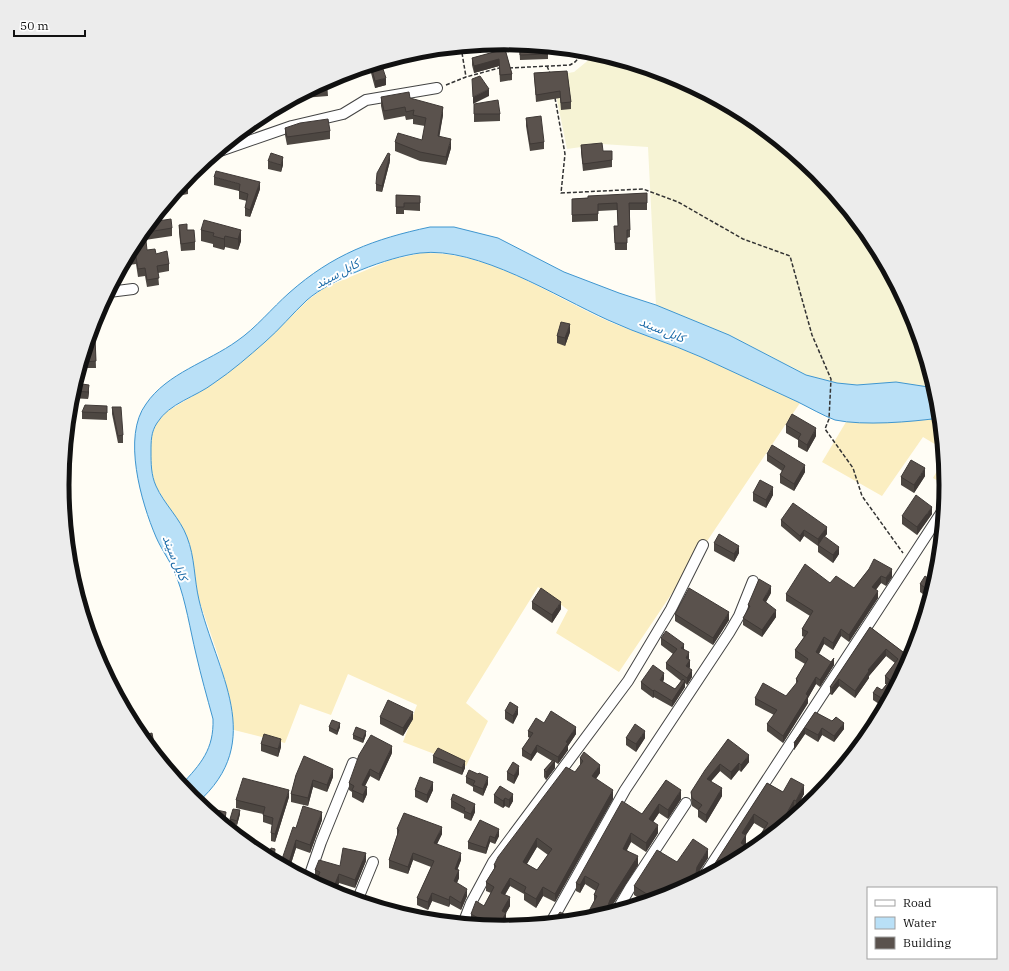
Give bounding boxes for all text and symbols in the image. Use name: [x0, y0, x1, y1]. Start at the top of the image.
scale bar: [14, 12, 85, 38]
text: 50 m: [20, 18, 49, 33]
water label: کابل سيند: [312, 255, 363, 291]
water label: کابل سيند: [637, 314, 689, 346]
water label: کابل سيند: [160, 533, 192, 584]
legend: [867, 887, 997, 959]
text: Road: [903, 895, 932, 910]
text: Water: [903, 915, 937, 930]
text: Building: [903, 935, 951, 950]

